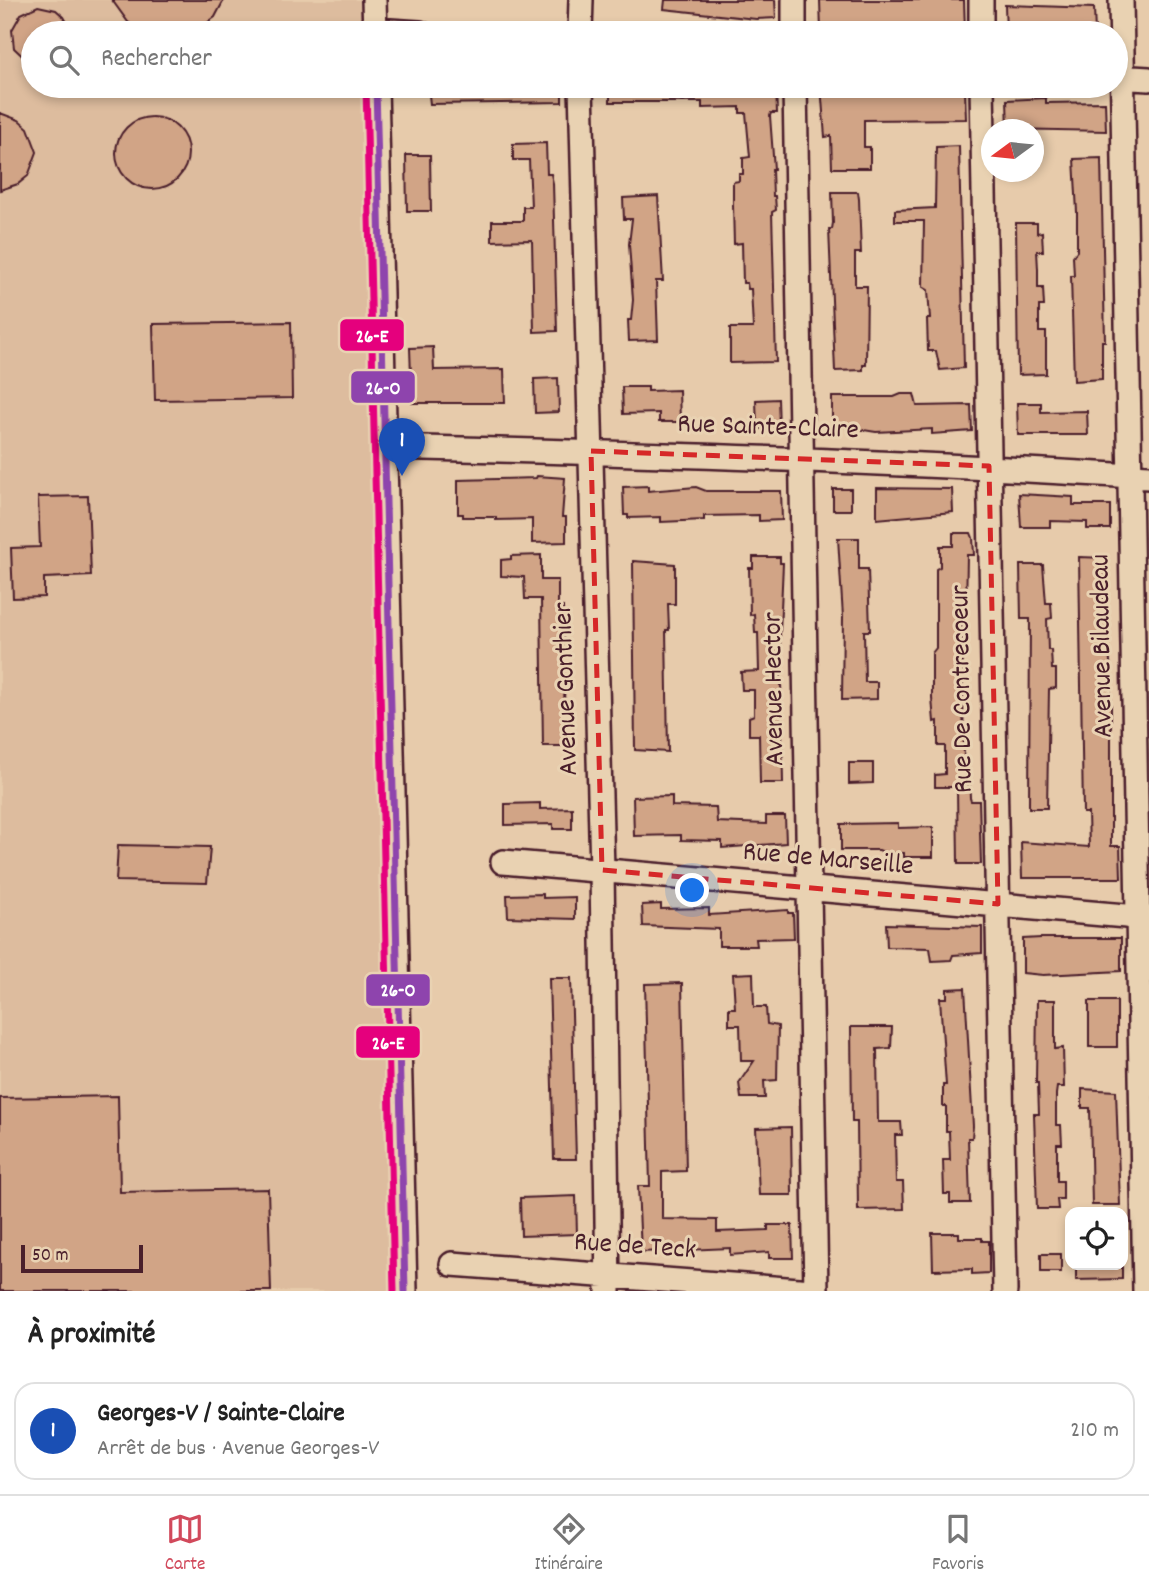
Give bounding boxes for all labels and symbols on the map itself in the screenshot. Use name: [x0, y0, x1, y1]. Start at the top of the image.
north arrow: [981, 119, 1044, 182]
line badge: 26-E: [339, 318, 405, 352]
text: 26-E: [356, 325, 389, 352]
line badge: 26-O: [350, 370, 416, 404]
text: 26-O: [365, 377, 401, 404]
street label: Rue Sainte-Claire: [677, 406, 859, 452]
pin: 1: [379, 418, 425, 476]
street label: Avenue Bilaudeau: [1082, 554, 1126, 738]
street label: Rue De Contrecoeur: [942, 584, 986, 794]
street label: Avenue Gonthier: [545, 601, 591, 776]
street label: Avenue Hector: [755, 611, 797, 766]
street label: Rue de Marseille: [741, 834, 915, 888]
your location: [675, 873, 709, 907]
line badge: 26-O: [365, 973, 431, 1007]
text: 26-O: [380, 979, 416, 1006]
line badge: 26-E: [355, 1025, 421, 1059]
text: 26-E: [372, 1032, 405, 1059]
street label: Rue de Teck: [572, 1224, 698, 1272]
scale bar: [21, 1242, 144, 1274]

